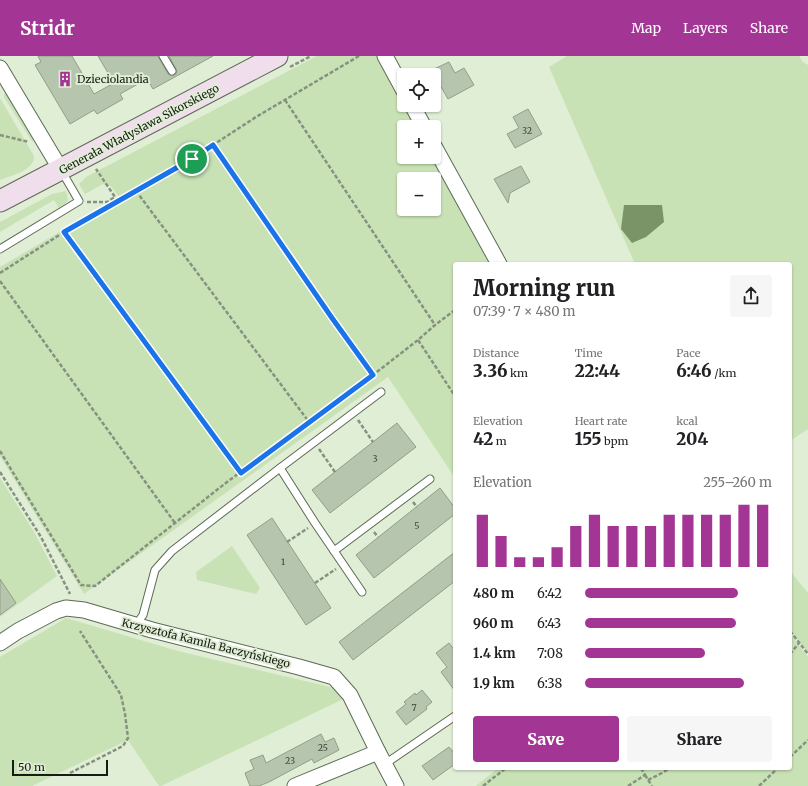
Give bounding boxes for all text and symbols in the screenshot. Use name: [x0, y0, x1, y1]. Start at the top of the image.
text: Stridr: [20, 16, 75, 40]
text: Map: [631, 19, 661, 37]
text: Layers: [683, 19, 728, 37]
text: Share: [750, 19, 788, 37]
map controls: [397, 68, 441, 216]
button: locate: [397, 68, 441, 112]
building icon: Dzieciolandia: [56, 70, 74, 88]
place label: Dzieciolandia: [77, 72, 149, 86]
street label: Generała Władysława Sikorskiego: [57, 80, 222, 177]
button: +: [397, 120, 441, 164]
house number: 32: [522, 125, 532, 136]
pin: [175, 142, 209, 176]
icon: arrive: [181, 148, 203, 170]
button: −: [397, 172, 441, 216]
text: Morning run: [473, 274, 615, 302]
button: share: [730, 275, 772, 317]
text: 07:39 · 7 × 480 m: [473, 303, 576, 320]
text: Distance: [473, 346, 519, 360]
text: Time: [575, 346, 603, 360]
text: Pace: [676, 346, 700, 360]
text: 3.36: [473, 360, 508, 382]
text: 22:44: [575, 360, 620, 382]
text: 6:46: [676, 360, 712, 382]
text: km: [508, 366, 528, 380]
text: /km: [712, 366, 736, 380]
text: Elevation: [473, 414, 523, 428]
text: Heart rate: [575, 414, 627, 428]
text: kcal: [676, 414, 698, 428]
text: 42: [473, 428, 493, 450]
text: 155: [575, 428, 601, 450]
text: 204: [676, 428, 708, 450]
text: m: [493, 434, 507, 448]
text: bpm: [601, 434, 628, 448]
house number: 3: [372, 453, 378, 464]
text: Elevation: [473, 474, 532, 491]
text: 255–260 m: [703, 474, 772, 491]
house number: 5: [414, 520, 420, 531]
house number: 1: [281, 556, 285, 567]
text: 480 m: [473, 585, 514, 602]
text: 6:42: [537, 585, 562, 602]
street label: Krzysztofa Kamila Baczyńskiego: [120, 615, 292, 671]
text: 960 m: [473, 615, 514, 632]
text: 6:43: [537, 615, 561, 632]
text: 1.4 km: [473, 645, 516, 662]
text: 7:08: [537, 645, 563, 662]
text: 1.9 km: [473, 675, 515, 692]
text: 6:38: [537, 675, 562, 692]
house number: 7: [411, 702, 417, 713]
button: Save: [473, 716, 619, 762]
button: Share: [627, 716, 772, 762]
house number: 25: [318, 742, 328, 753]
house number: 23: [285, 755, 295, 766]
scale bar: [12, 758, 108, 777]
text: 50 m: [18, 760, 45, 774]

